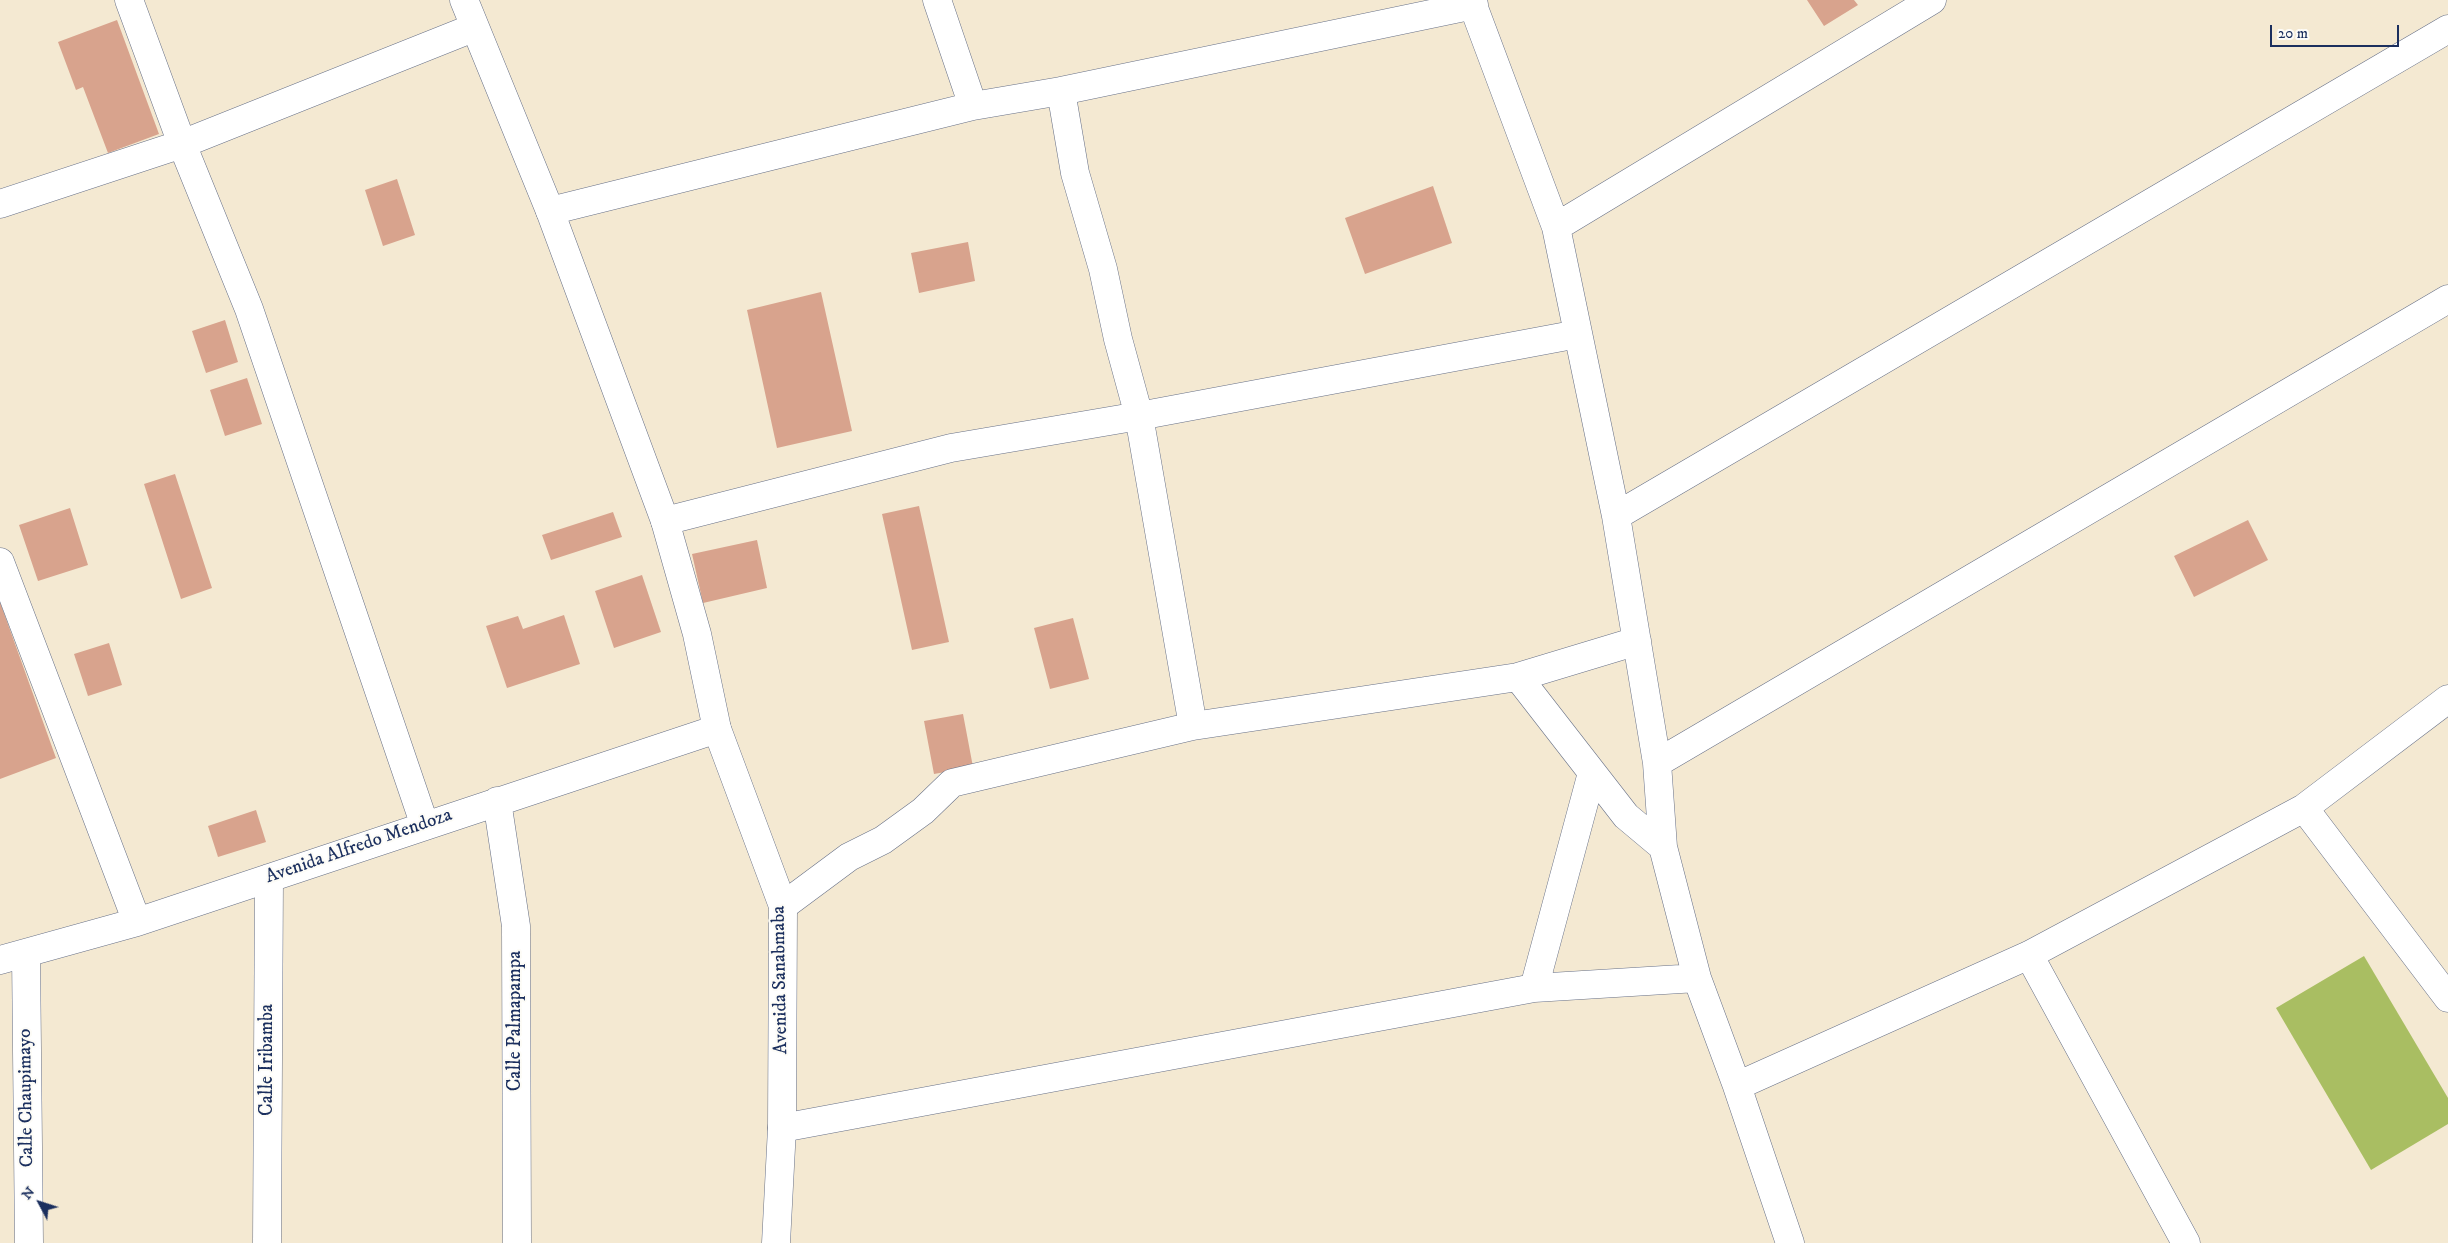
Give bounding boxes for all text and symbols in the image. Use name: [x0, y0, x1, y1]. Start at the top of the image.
scale bar: [2273, 15, 2402, 47]
text: 20 m: [2278, 24, 2308, 43]
street label: Avenida Alfredo Mendoza: [263, 804, 455, 890]
street label: Avenida Sanabmaba: [768, 906, 794, 1054]
street label: Calle Palmapampa: [505, 951, 527, 1091]
street label: Calle Iribamba: [257, 1004, 279, 1116]
street label: Calle Chaupimayo: [14, 1028, 40, 1168]
north arrow: [15, 1178, 65, 1228]
text: N: [18, 1183, 39, 1204]

